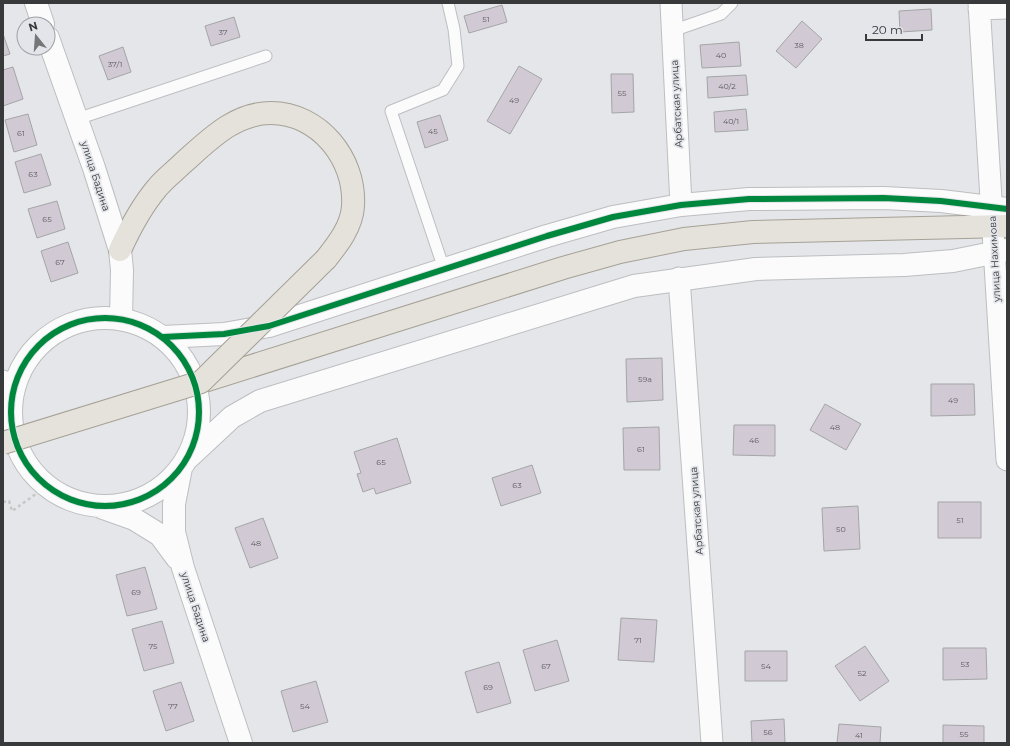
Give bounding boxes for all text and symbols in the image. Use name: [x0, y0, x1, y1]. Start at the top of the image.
house number: 51: [482, 14, 490, 24]
north arrow: [16, 16, 56, 56]
scale bar: [866, 16, 922, 42]
text: N: [27, 18, 39, 34]
text: 20 m: [872, 22, 903, 37]
house number: 37: [218, 27, 228, 37]
house number: 38: [794, 40, 804, 50]
house number: 40: [716, 50, 726, 60]
house number: 37/1: [108, 59, 122, 69]
street label: Арбатская улица: [668, 60, 685, 148]
house number: 40/2: [718, 81, 736, 91]
house number: 55: [617, 88, 627, 98]
house number: 49: [509, 95, 519, 105]
house number: 40/1: [723, 116, 739, 126]
house number: 45: [428, 126, 438, 136]
house number: 61: [17, 128, 25, 138]
street label: улица Бадина: [78, 139, 113, 213]
house number: 63: [28, 169, 38, 179]
house number: 65: [42, 214, 52, 224]
street label: улица Нахимова: [986, 216, 1003, 303]
house number: 67: [55, 257, 65, 267]
house number: 59а: [638, 374, 652, 384]
house number: 49: [948, 395, 958, 405]
house number: 48: [830, 422, 840, 432]
house number: 46: [749, 435, 759, 445]
house number: 61: [637, 444, 645, 454]
house number: 65: [376, 457, 386, 467]
street label: Арбатская улица: [687, 466, 706, 555]
house number: 63: [512, 480, 522, 490]
house number: 51: [956, 515, 964, 525]
house number: 50: [836, 524, 846, 534]
house number: 48: [251, 538, 261, 548]
street label: улица Бадина: [178, 570, 213, 644]
house number: 69: [131, 587, 141, 597]
house number: 71: [634, 635, 642, 645]
house number: 75: [148, 641, 158, 651]
house number: 53: [961, 659, 970, 669]
house number: 67: [541, 661, 551, 671]
house number: 54: [761, 661, 772, 671]
house number: 52: [857, 668, 867, 678]
house number: 69: [483, 682, 493, 692]
house number: 77: [168, 701, 178, 711]
house number: 54: [300, 701, 311, 711]
house number: 56: [763, 727, 773, 737]
house number: 55: [959, 729, 969, 739]
house number: 41: [855, 730, 863, 740]

